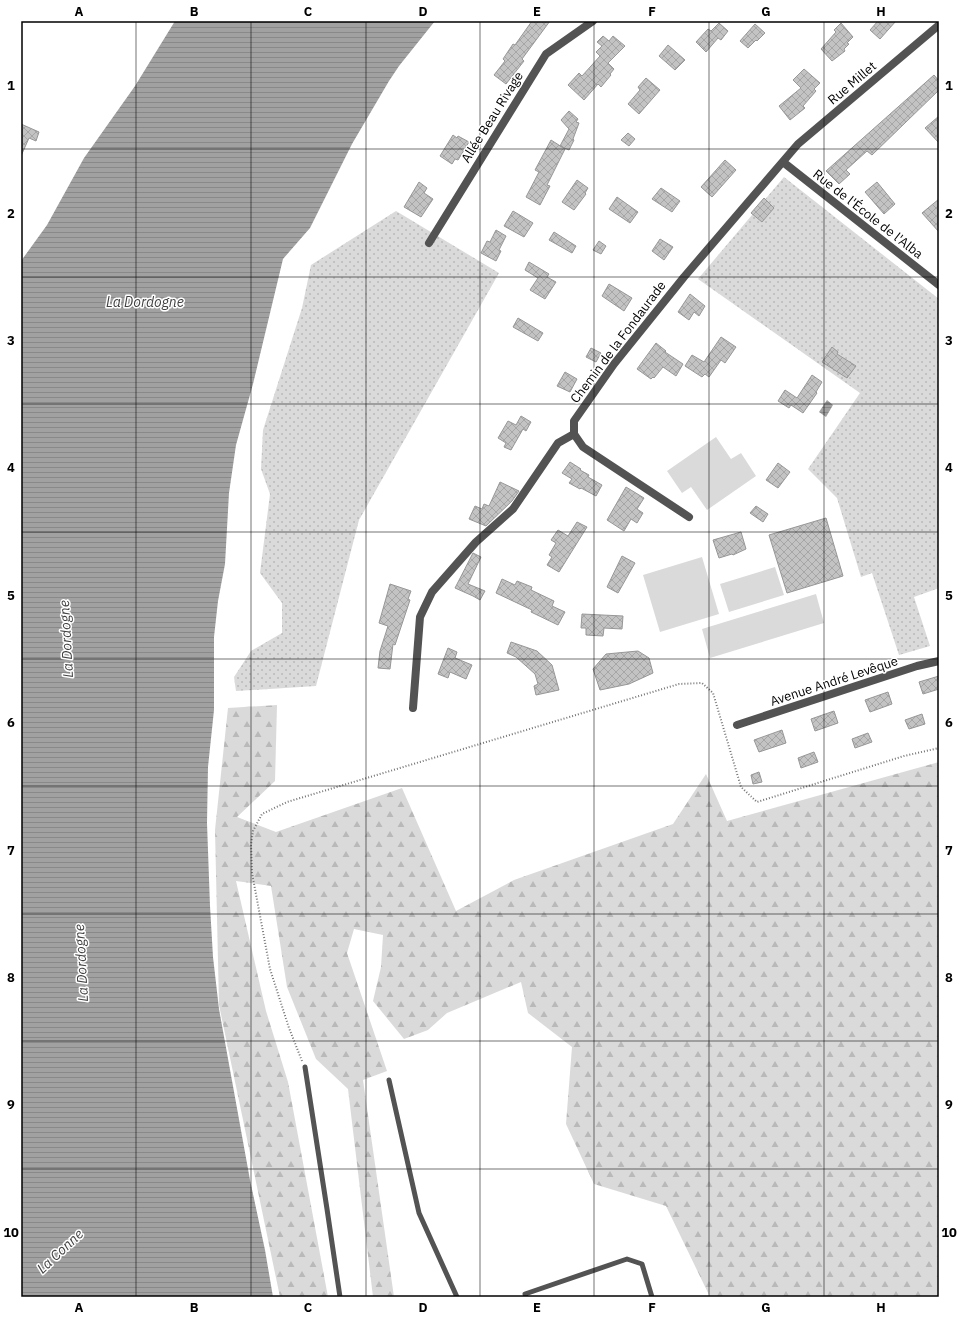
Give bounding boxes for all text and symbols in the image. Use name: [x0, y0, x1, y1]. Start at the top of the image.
text: A: [75, 3, 84, 20]
text: B: [190, 3, 199, 20]
text: C: [304, 3, 313, 20]
text: D: [418, 3, 428, 20]
text: E: [533, 3, 541, 20]
text: F: [648, 3, 656, 20]
text: G: [761, 3, 771, 20]
text: H: [876, 3, 886, 20]
street label: Rue Millet: [824, 58, 880, 108]
street label: Allée Beau Rivage: [457, 68, 527, 166]
text: 1: [7, 77, 15, 94]
text: 1: [945, 77, 953, 94]
street label: Rue de l'École de l'Alba: [809, 166, 927, 262]
text: 2: [7, 205, 15, 222]
text: 2: [945, 205, 953, 222]
street label: Chemin de la Fondaurade: [566, 277, 670, 407]
water label: La Dordogne: [106, 293, 184, 311]
text: 3: [7, 332, 15, 349]
text: 3: [945, 332, 953, 349]
text: 4: [7, 459, 15, 476]
text: 4: [945, 459, 953, 476]
text: 5: [7, 587, 15, 604]
text: 5: [945, 587, 953, 604]
water label: La Dordogne: [55, 600, 77, 678]
street label: Avenue André Levêque: [768, 652, 900, 710]
text: 6: [7, 714, 15, 731]
text: 6: [945, 714, 953, 731]
text: 7: [7, 842, 15, 859]
text: 7: [945, 842, 953, 859]
water label: La Dordogne: [70, 924, 92, 1002]
text: 8: [7, 969, 15, 986]
text: 8: [945, 969, 953, 986]
text: 9: [7, 1096, 15, 1113]
text: 9: [945, 1096, 953, 1113]
text: 10: [3, 1224, 19, 1241]
text: 10: [941, 1224, 957, 1241]
water label: La Conne: [33, 1225, 87, 1277]
text: A: [75, 1299, 84, 1316]
text: B: [190, 1299, 199, 1316]
text: C: [304, 1299, 313, 1316]
text: D: [418, 1299, 428, 1316]
text: E: [533, 1299, 541, 1316]
text: F: [648, 1299, 656, 1316]
text: G: [761, 1299, 771, 1316]
text: H: [876, 1299, 886, 1316]

